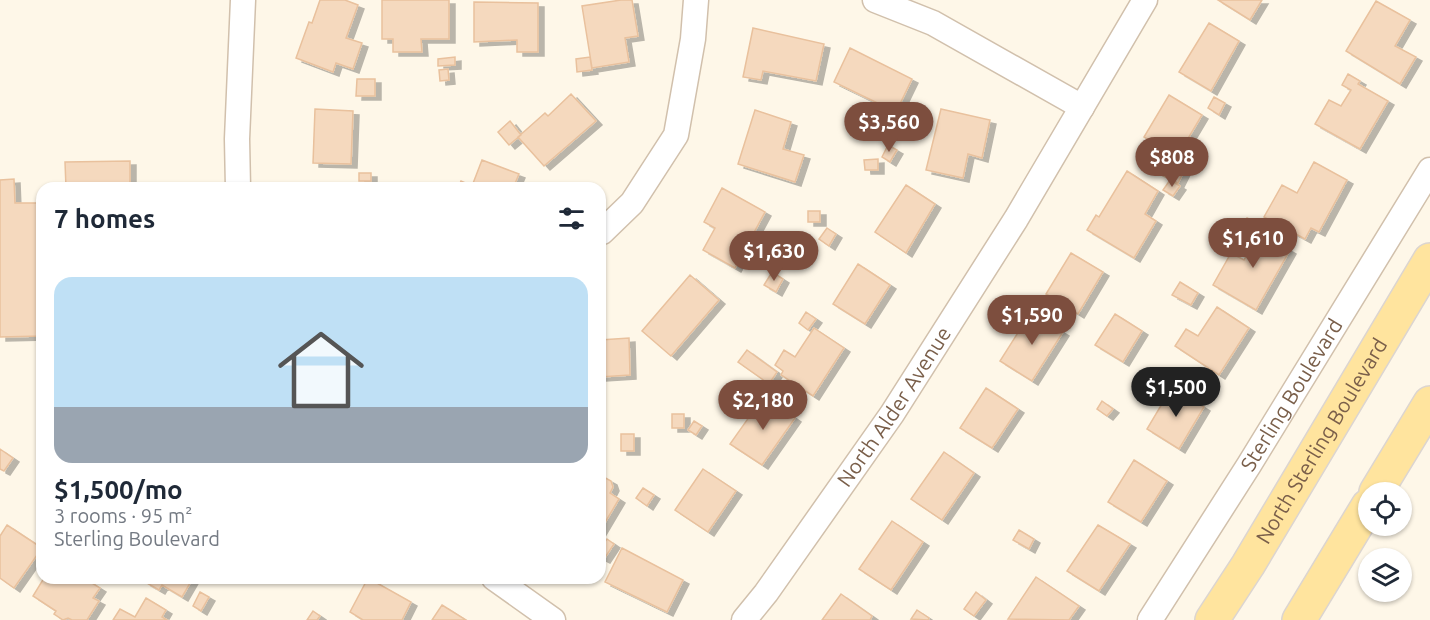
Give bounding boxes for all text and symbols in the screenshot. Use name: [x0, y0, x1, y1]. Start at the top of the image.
pin: $3,560: [840, 102, 938, 153]
text: $3,560: [858, 110, 920, 133]
pin: $808: [1136, 137, 1208, 188]
text: $808: [1149, 145, 1195, 168]
icon: filters: [555, 202, 588, 235]
text: 7 homes: [54, 204, 155, 233]
pin: $1,610: [1204, 218, 1302, 269]
text: $1,610: [1222, 226, 1284, 249]
pin: $1,630: [725, 231, 823, 282]
text: $1,630: [743, 239, 805, 262]
pin: $1,590: [983, 295, 1081, 346]
text: $1,590: [1001, 303, 1063, 326]
street label: Sterling Boulevard: [1235, 314, 1347, 475]
icon: home: [267, 316, 375, 424]
street label: North Alder Avenue: [832, 322, 955, 491]
street label: North Sterling Boulevard: [1251, 334, 1392, 548]
pin: $1,500: [1127, 367, 1225, 418]
text: $1,500: [1145, 375, 1207, 398]
pin: $2,180: [714, 380, 812, 431]
text: $2,180: [732, 388, 794, 411]
text: $1,500/mo: [54, 475, 183, 504]
map controls: [1358, 482, 1412, 602]
button: locate: [1358, 482, 1412, 536]
text: 3 rooms · 95 m²: [54, 504, 192, 527]
text: Sterling Boulevard: [54, 527, 220, 550]
button: layers: [1358, 548, 1412, 602]

